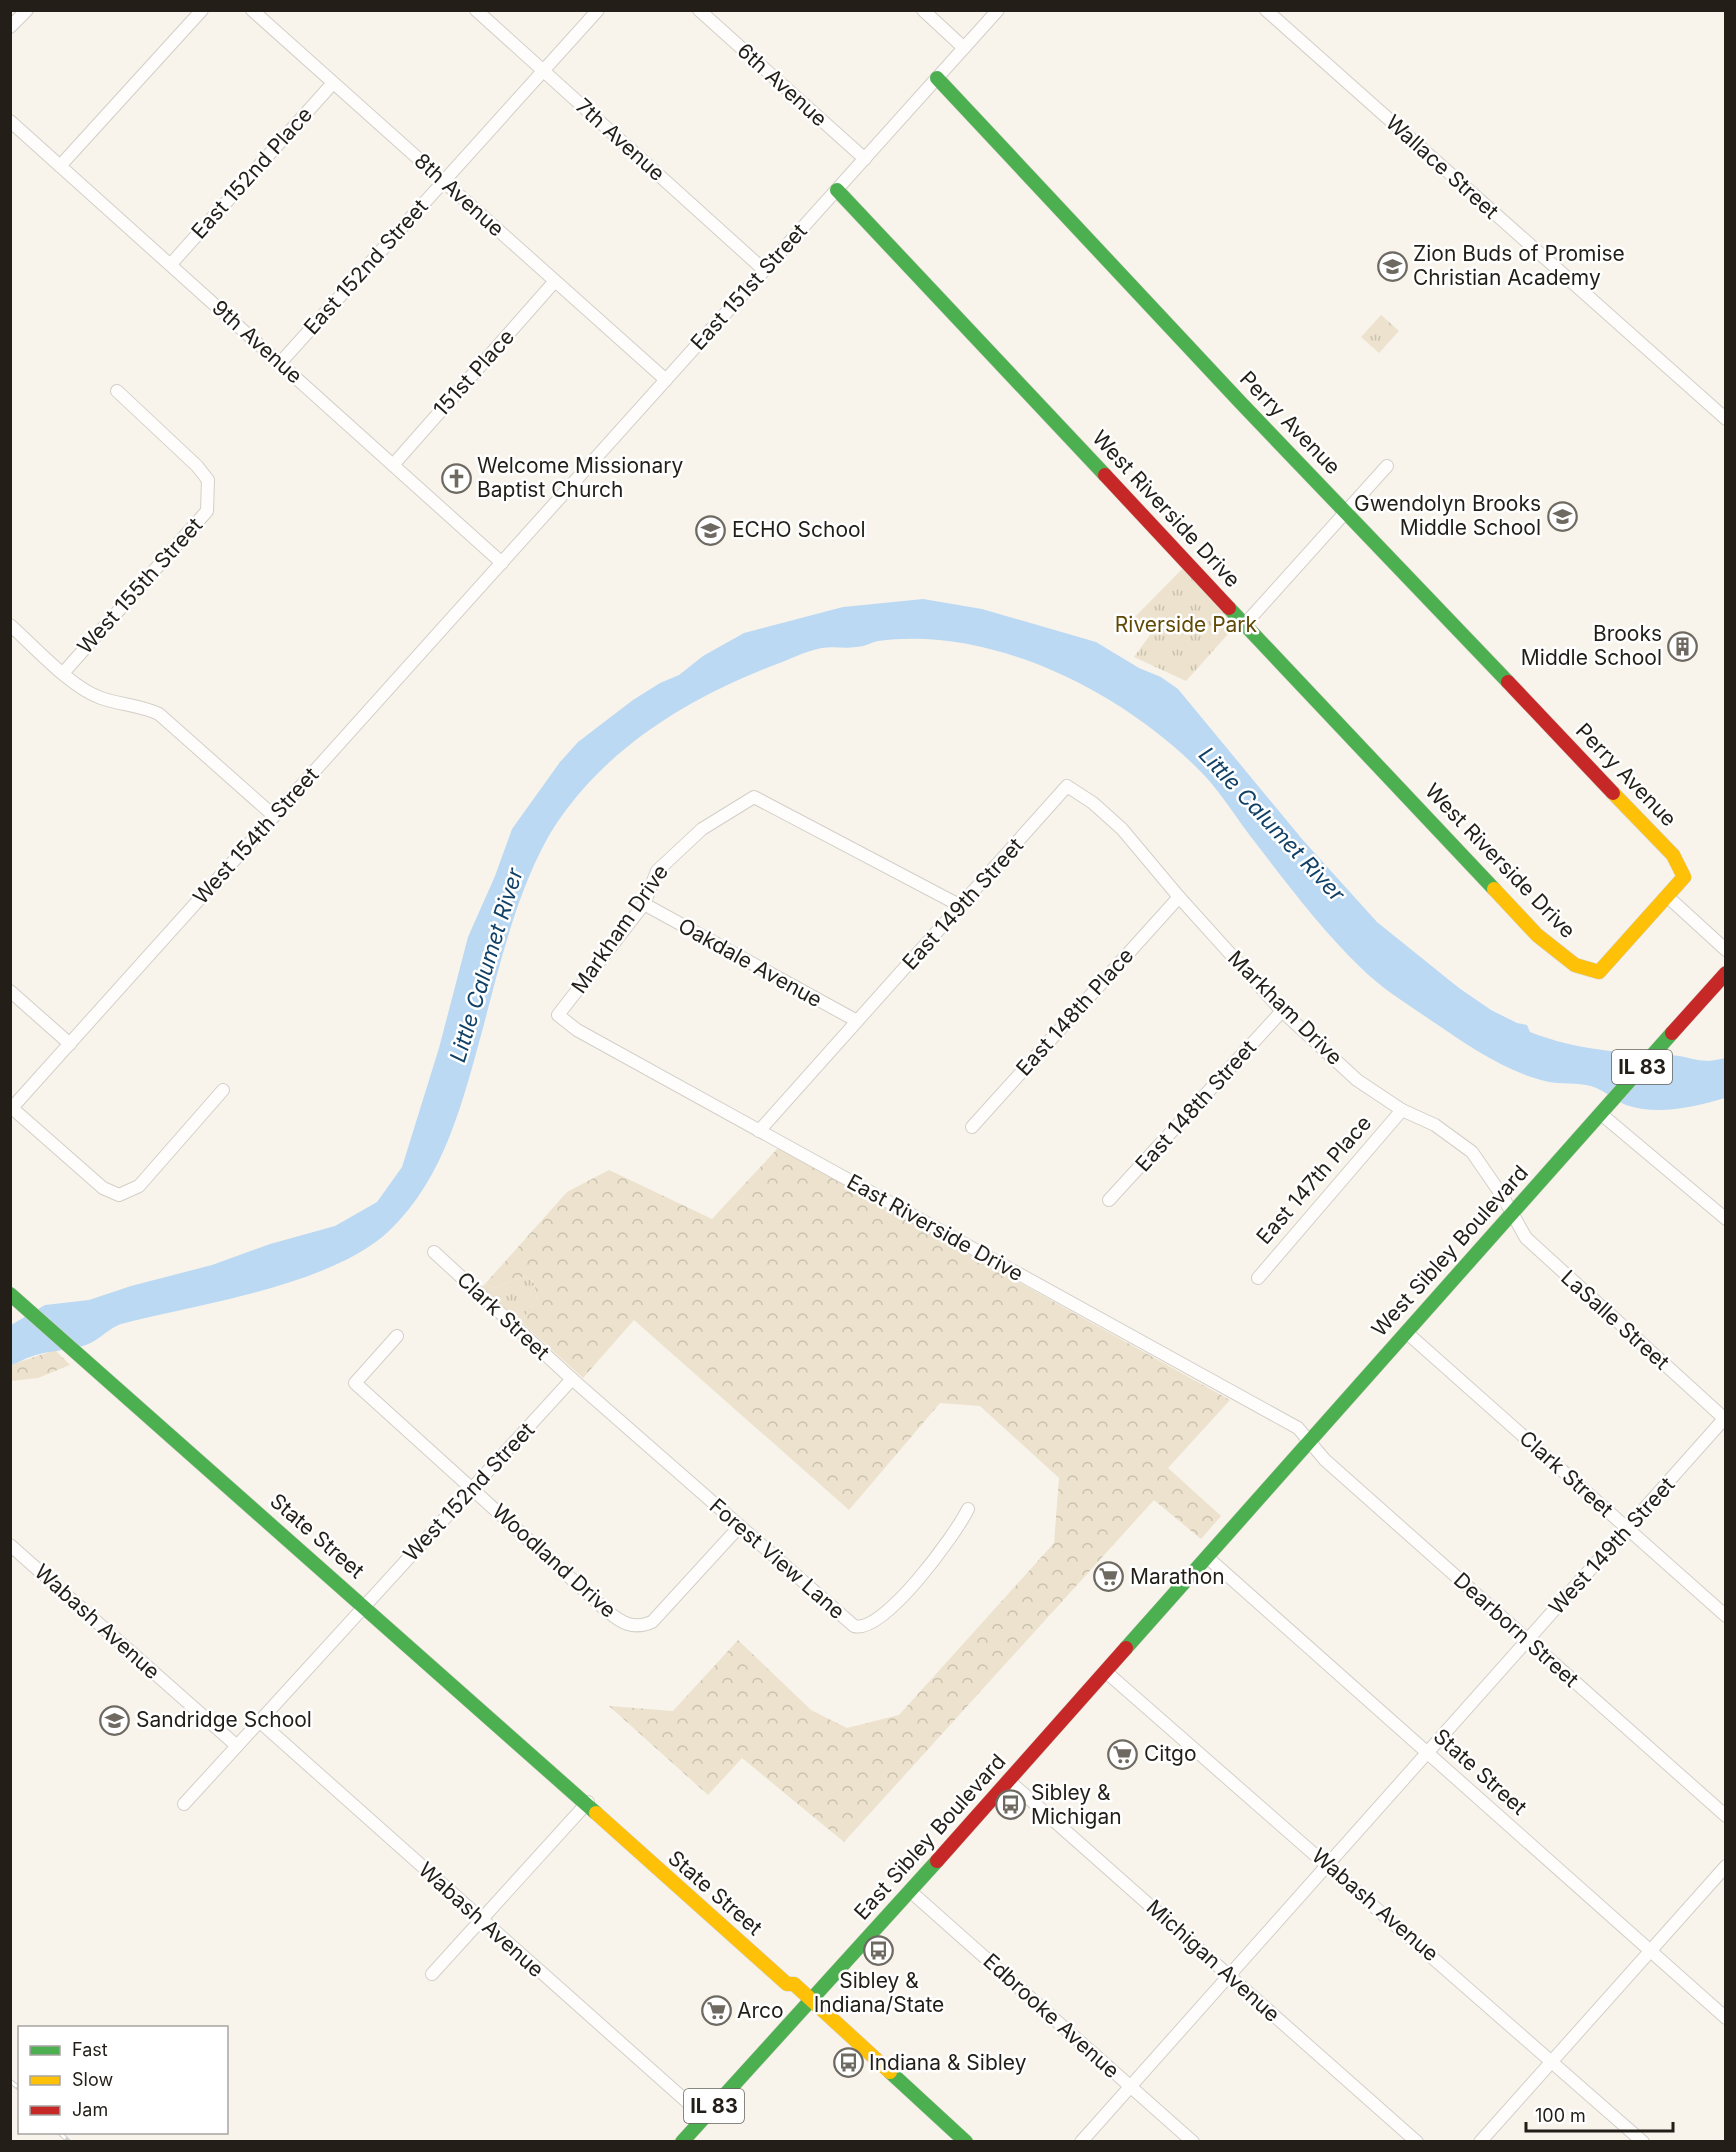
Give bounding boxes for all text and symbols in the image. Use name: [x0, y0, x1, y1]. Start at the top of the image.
street label: 6th Avenue: [732, 38, 832, 131]
street label: 7th Avenue: [571, 93, 670, 186]
street label: East 152nd Place: [186, 102, 317, 243]
street label: Wallace Street: [1381, 110, 1504, 224]
street label: 8th Avenue: [409, 148, 509, 241]
street label: East 152nd Street: [299, 194, 433, 339]
street label: East 151st Street: [685, 218, 812, 355]
place label: Zion Buds of Promise Christian Academy: [1413, 241, 1625, 290]
school or university icon: Zion Buds of Promise Christian Academy: [1376, 250, 1408, 282]
street label: 9th Avenue: [207, 295, 307, 388]
street label: 151st Place: [428, 324, 519, 421]
street label: Perry Avenue: [1235, 366, 1346, 479]
street label: West Riverside Drive: [1087, 425, 1245, 592]
place label: Welcome Missionary Baptist Church: [477, 453, 683, 502]
church icon: Welcome Missionary Baptist Church: [440, 462, 472, 494]
place label: Gwendolyn Brooks Middle School: [1354, 491, 1541, 540]
school or university icon: Gwendolyn Brooks Middle School: [1546, 500, 1578, 532]
street label: West 155th Street: [72, 512, 207, 659]
school or university icon: ECHO School: [695, 514, 727, 546]
place label: ECHO School: [732, 517, 866, 542]
park label: Riverside Park: [1115, 612, 1258, 637]
place label: Brooks Middle School: [1521, 621, 1662, 670]
building icon: Brooks Middle School: [1667, 630, 1699, 662]
street label: Perry Avenue: [1571, 718, 1682, 831]
water label: Little Calumet River: [1194, 741, 1351, 907]
street label: West 154th Street: [188, 762, 324, 909]
street label: West Riverside Drive: [1420, 778, 1581, 943]
street label: East 149th Street: [897, 833, 1028, 975]
street label: Markham Drive: [566, 860, 673, 998]
water label: Little Calumet River: [444, 864, 528, 1065]
street label: Oakdale Avenue: [674, 913, 827, 1012]
street label: East 148th Place: [1011, 943, 1138, 1081]
street label: Markham Drive: [1223, 945, 1348, 1070]
street label: East 148th Street: [1130, 1035, 1261, 1176]
road number: IL 83: [1612, 1050, 1672, 1084]
street label: East 147th Place: [1251, 1110, 1376, 1249]
street label: West Sibley Boulevard: [1366, 1160, 1533, 1341]
street label: East Riverside Drive: [843, 1169, 1028, 1286]
street label: LaSalle Street: [1556, 1265, 1675, 1375]
street label: Clark Street: [452, 1267, 555, 1365]
street label: West 152nd Street: [398, 1417, 539, 1566]
street label: Clark Street: [1514, 1425, 1618, 1522]
street label: West 149th Street: [1544, 1472, 1680, 1619]
street label: State Street: [265, 1488, 370, 1583]
street label: Forest View Lane: [705, 1493, 850, 1624]
street label: Woodland Drive: [487, 1499, 621, 1623]
street label: Wabash Avenue: [30, 1559, 165, 1684]
supermarket icon: Marathon: [1093, 1561, 1125, 1593]
place label: Marathon: [1130, 1564, 1225, 1589]
street label: Dearborn Street: [1449, 1567, 1584, 1692]
school or university icon: Sandridge School: [99, 1704, 131, 1736]
place label: Sandridge School: [136, 1707, 312, 1732]
street label: State Street: [1429, 1723, 1532, 1820]
supermarket icon: Citgo: [1107, 1738, 1139, 1770]
place label: Citgo: [1144, 1741, 1197, 1766]
street label: East Sibley Boulevard: [849, 1749, 1010, 1925]
place label: Sibley & Michigan: [1031, 1780, 1122, 1829]
bus stop icon: Sibley & Michigan: [994, 1789, 1026, 1821]
street label: Wabash Avenue: [1307, 1843, 1444, 1966]
street label: State Street: [663, 1845, 768, 1940]
street label: Wabash Avenue: [414, 1857, 549, 1982]
street label: Michigan Avenue: [1142, 1894, 1285, 2027]
bus stop icon: Sibley & Indiana/State: [863, 1934, 895, 1966]
street label: Edbrooke Avenue: [978, 1948, 1124, 2083]
place label: Sibley & Indiana/State: [814, 1968, 944, 2017]
supermarket icon: Arco: [700, 1995, 732, 2027]
place label: Arco: [737, 1998, 784, 2023]
legend: [18, 2026, 228, 2134]
text: Fast: [72, 2039, 108, 2060]
bus stop icon: Indiana & Sibley: [832, 2047, 864, 2079]
place label: Indiana & Sibley: [869, 2050, 1027, 2075]
text: Slow: [72, 2069, 113, 2090]
road number: IL 83: [684, 2089, 744, 2123]
scale bar: [1526, 2095, 1673, 2133]
text: Jam: [72, 2099, 108, 2120]
text: 100 m: [1535, 2105, 1586, 2126]

